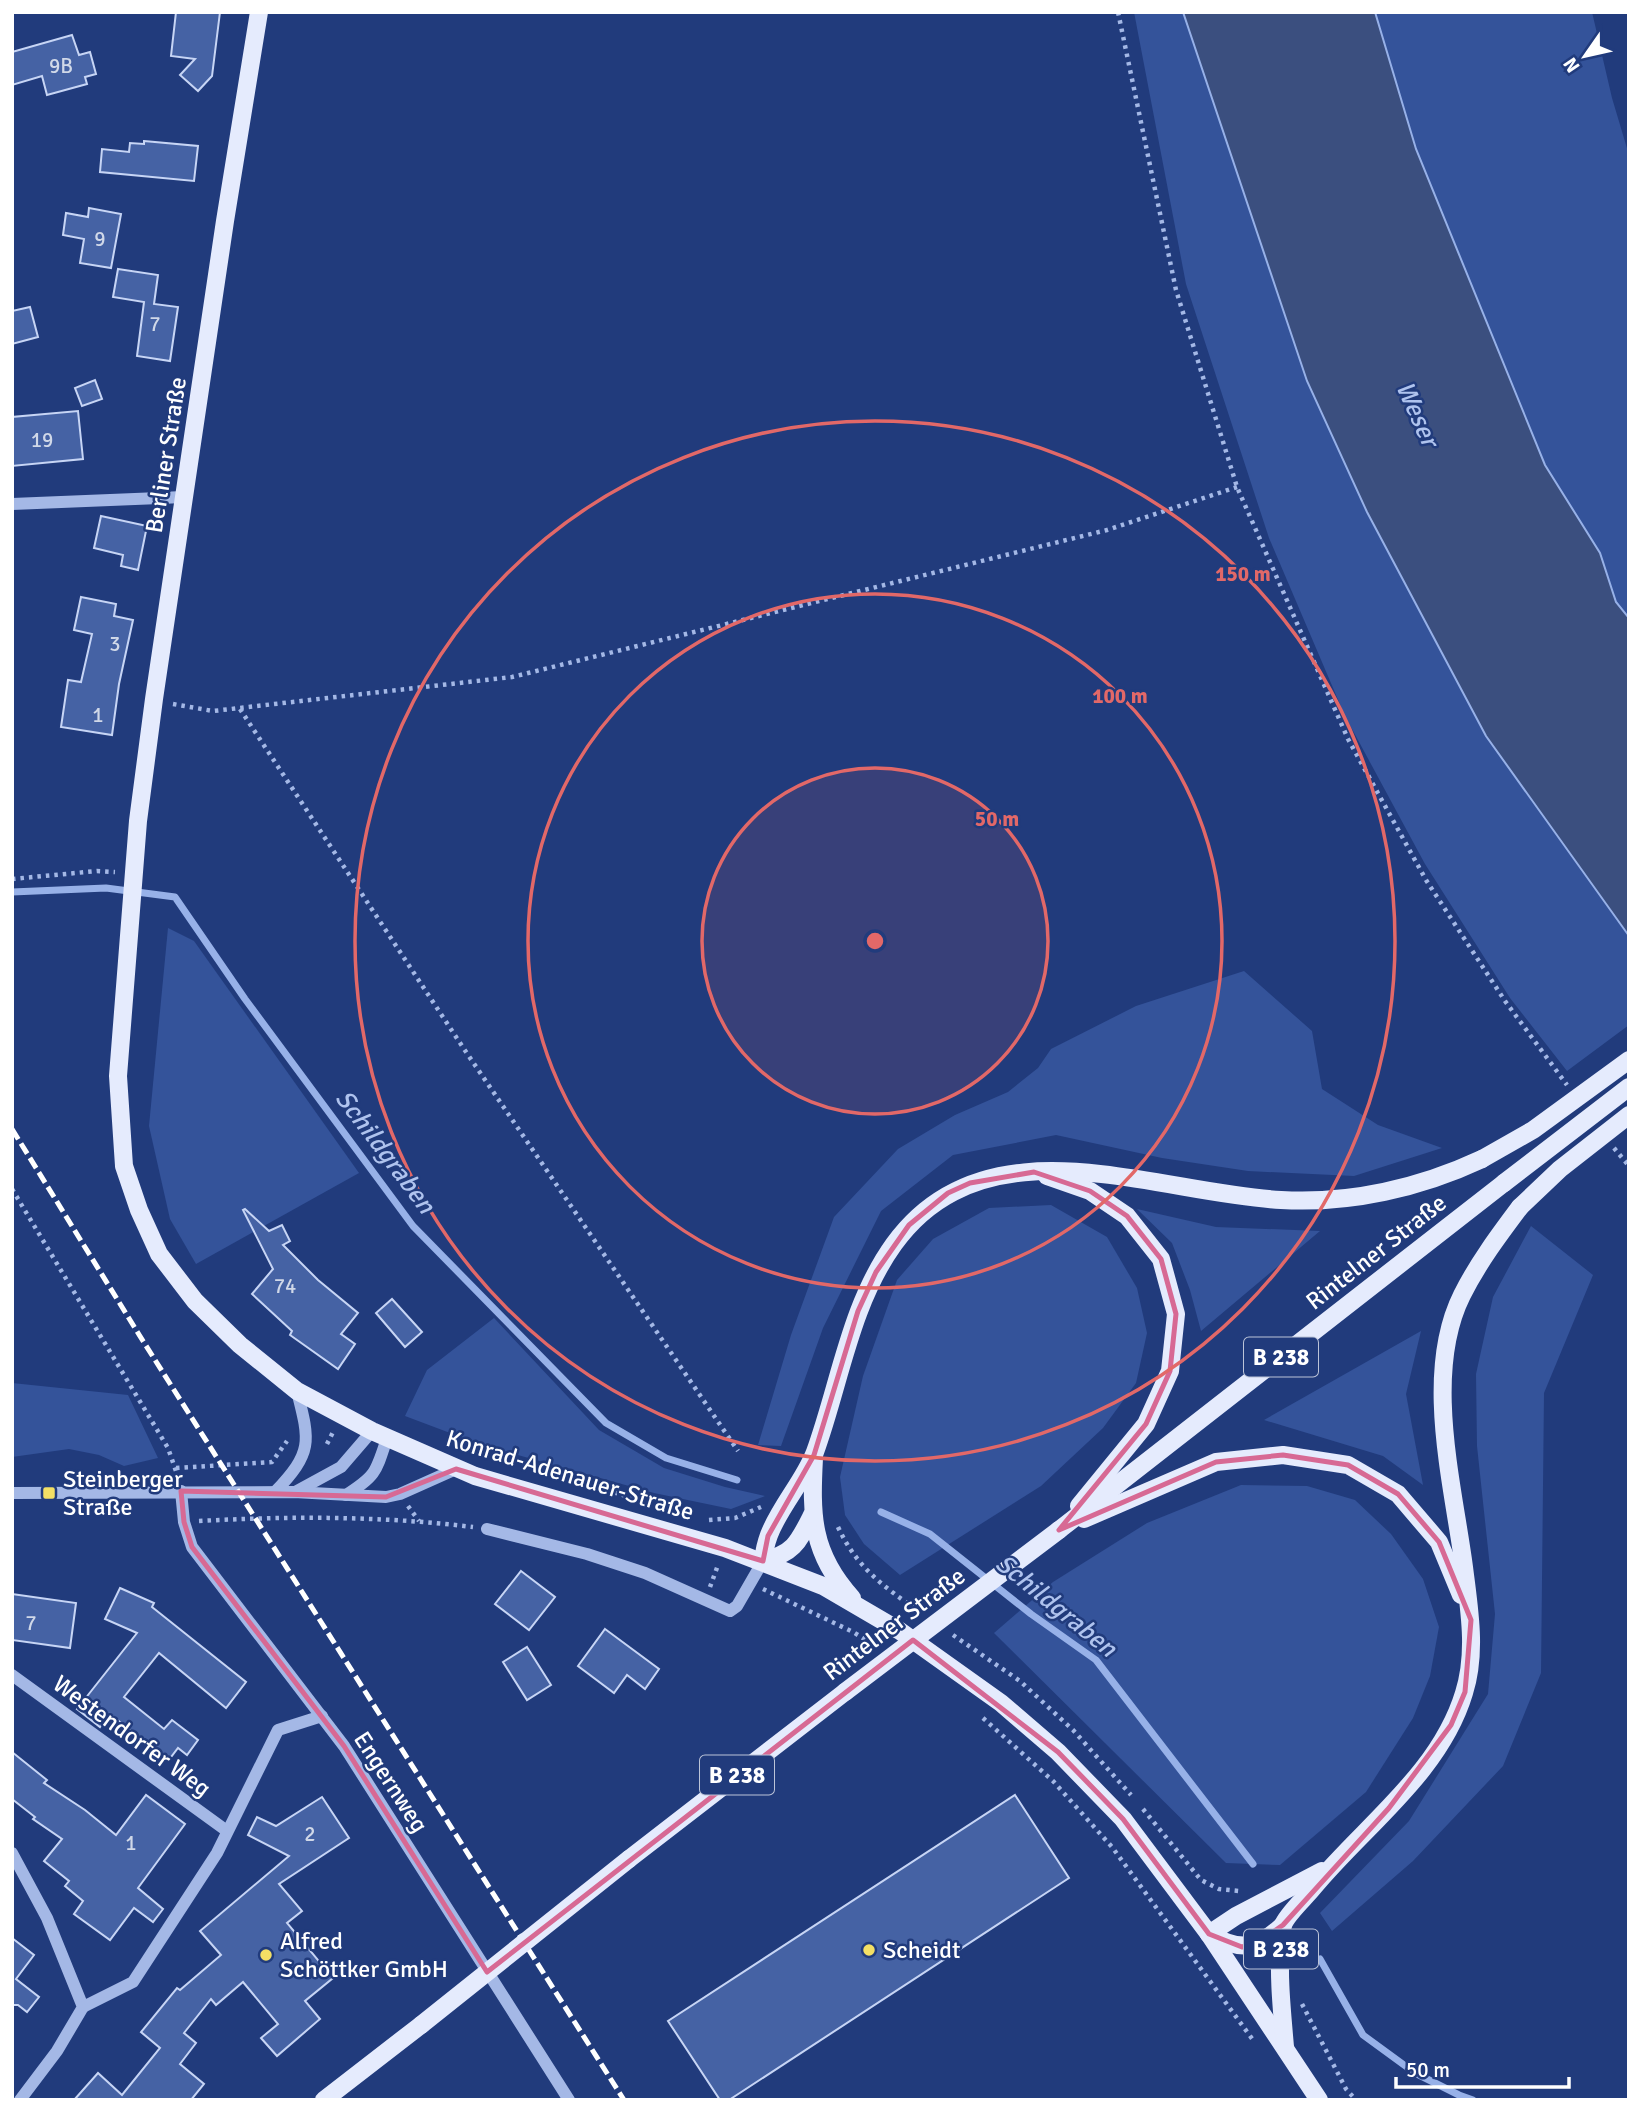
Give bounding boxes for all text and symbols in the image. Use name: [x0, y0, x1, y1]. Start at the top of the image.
north arrow: [1550, 21, 1620, 91]
house number: 9B: [49, 53, 73, 79]
text: N: [1558, 53, 1585, 77]
house number: 9: [94, 226, 106, 252]
house number: 7: [149, 311, 161, 337]
street label: Berliner Straße: [139, 375, 193, 535]
water label: Weser: [1389, 376, 1447, 455]
house number: 19: [31, 427, 53, 453]
text: 150 m: [1215, 561, 1271, 587]
house number: 3: [109, 631, 121, 657]
text: 100 m: [1092, 683, 1148, 709]
house number: 1: [92, 702, 104, 728]
text: 50 m: [975, 806, 1019, 832]
centre of rings: [863, 929, 887, 953]
water label: Schildgraben: [328, 1084, 442, 1221]
street label: Rintelner Straße: [1300, 1188, 1452, 1316]
house number: 74: [274, 1273, 296, 1299]
road number: B 238: [1244, 1338, 1318, 1376]
street label: Konrad-Adenauer-Straße: [442, 1423, 698, 1527]
place label: Steinberger Straße: [63, 1464, 183, 1522]
marker: Steinberger Straße: [41, 1485, 57, 1501]
water label: Schildgraben: [989, 1548, 1124, 1665]
street label: Rintelner Straße: [817, 1561, 971, 1687]
house number: 7: [25, 1610, 37, 1636]
street label: Westendorfer Weg: [47, 1669, 217, 1803]
street label: Engernweg: [347, 1726, 435, 1838]
road number: B 238: [700, 1756, 774, 1795]
house number: 2: [304, 1821, 316, 1847]
house number: 1: [125, 1830, 137, 1856]
place label: Alfred Schöttker GmbH: [280, 1926, 448, 1984]
road number: B 238: [1244, 1930, 1318, 1968]
place label: Scheidt: [883, 1935, 960, 1965]
marker: Scheidt: [861, 1942, 877, 1958]
marker: Alfred Schöttker GmbH: [258, 1947, 274, 1963]
scale bar: [1396, 2046, 1569, 2090]
text: 50 m: [1406, 2057, 1450, 2083]

